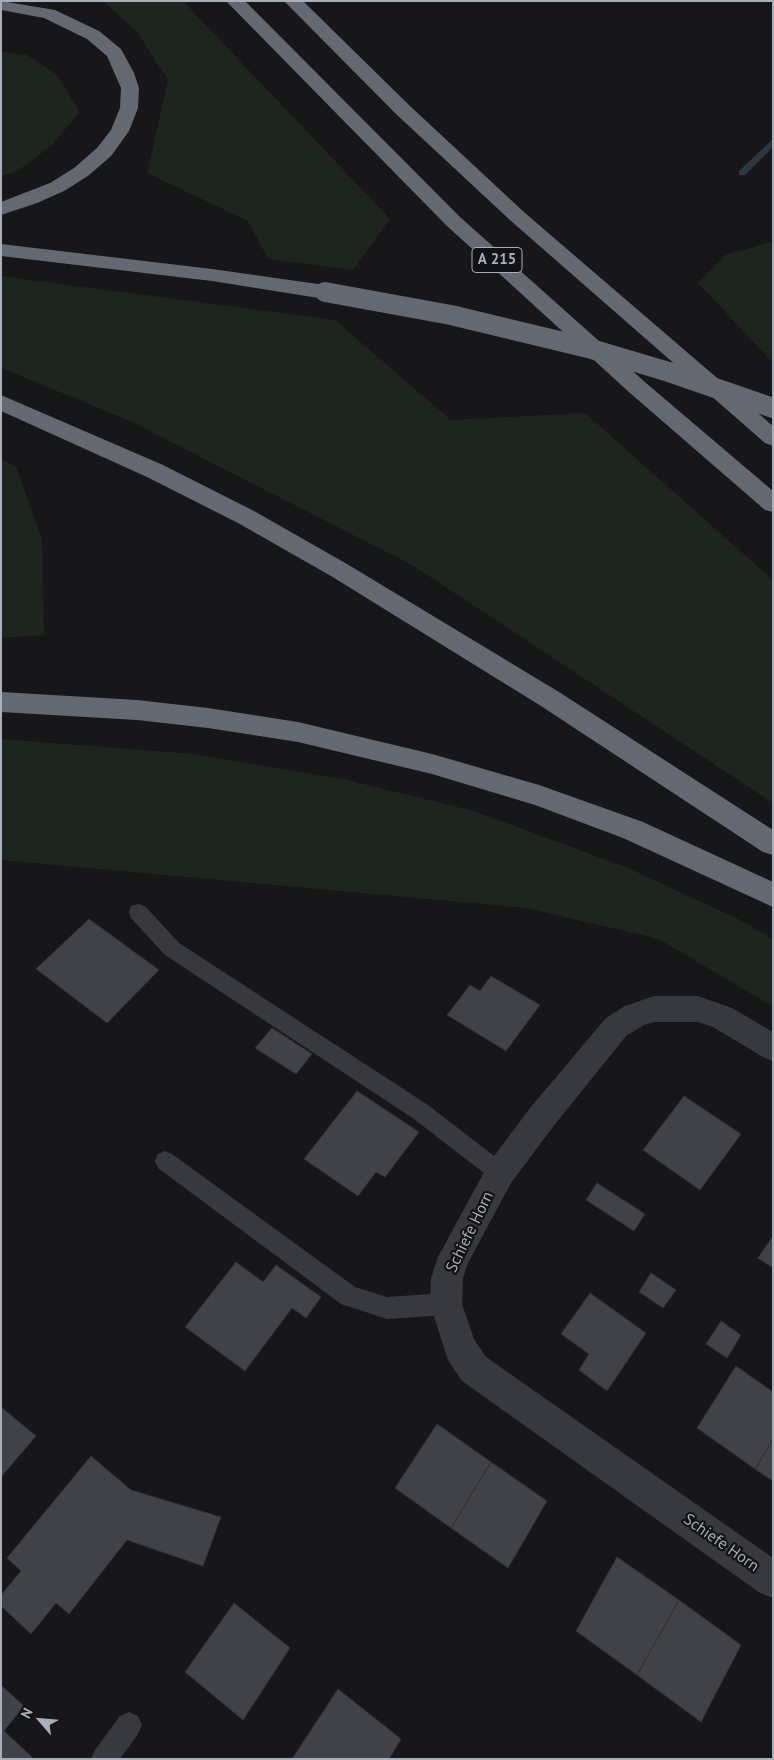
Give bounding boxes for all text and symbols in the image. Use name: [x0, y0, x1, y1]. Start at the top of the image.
road number: A 215: [472, 248, 522, 272]
street label: Schiefe Horn: [442, 1188, 498, 1276]
street label: Schiefe Horn: [680, 1510, 762, 1576]
north arrow: [15, 1695, 65, 1745]
text: N: [17, 1705, 37, 1721]

